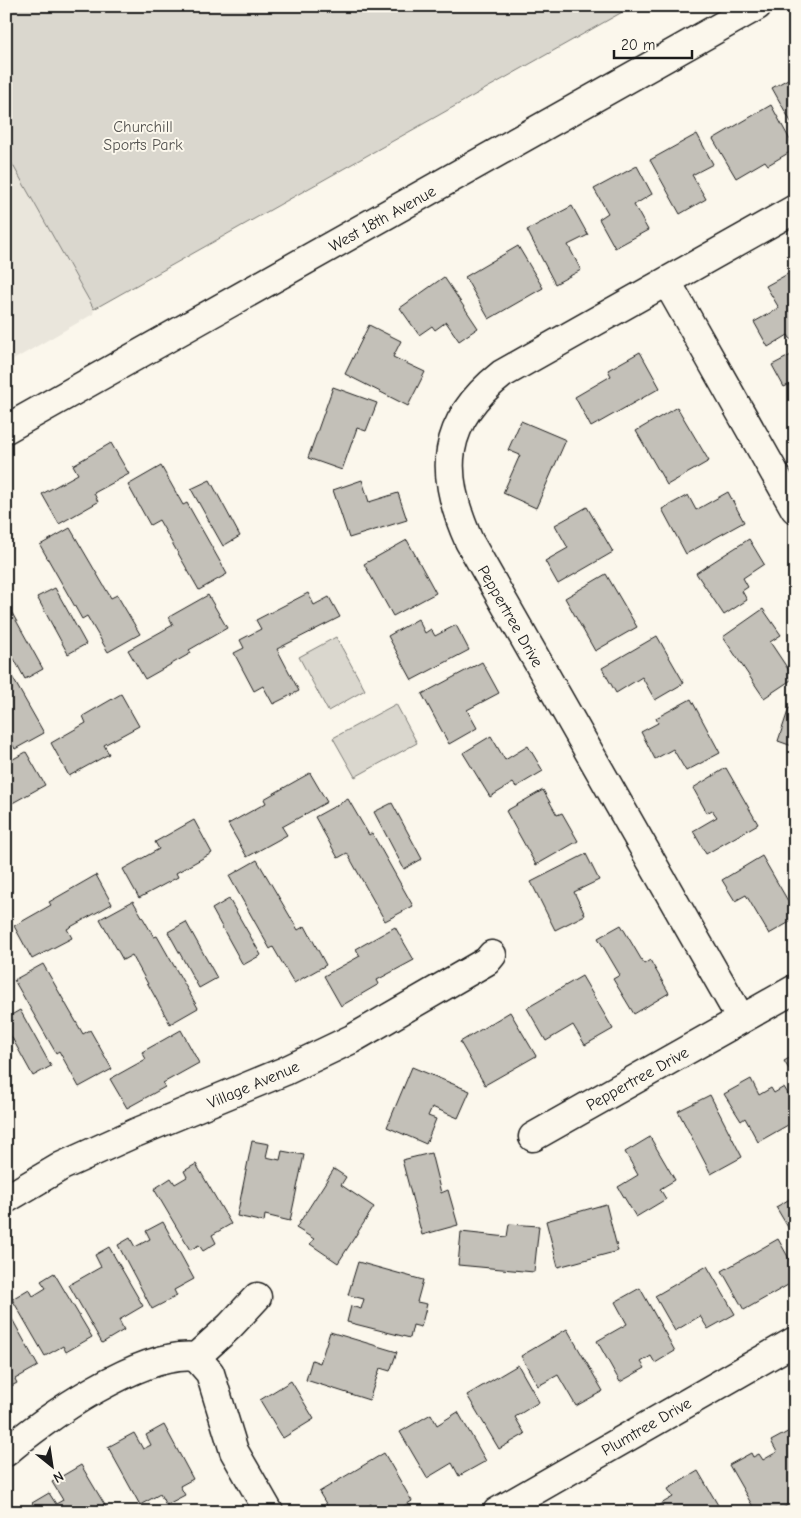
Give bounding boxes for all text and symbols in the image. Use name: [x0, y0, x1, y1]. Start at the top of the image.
scale bar: [614, 28, 691, 60]
text: 20 m: [621, 36, 655, 54]
park label: Churchill Sports Park: [103, 118, 183, 154]
street label: West 18th Avenue: [326, 182, 439, 256]
street label: Peppertree Drive: [474, 563, 546, 670]
street label: Peppertree Drive: [583, 1043, 692, 1114]
street label: Village Avenue: [205, 1057, 302, 1112]
street label: Plumtree Drive: [599, 1394, 694, 1460]
north arrow: [28, 1440, 78, 1490]
text: N: [50, 1467, 66, 1486]

